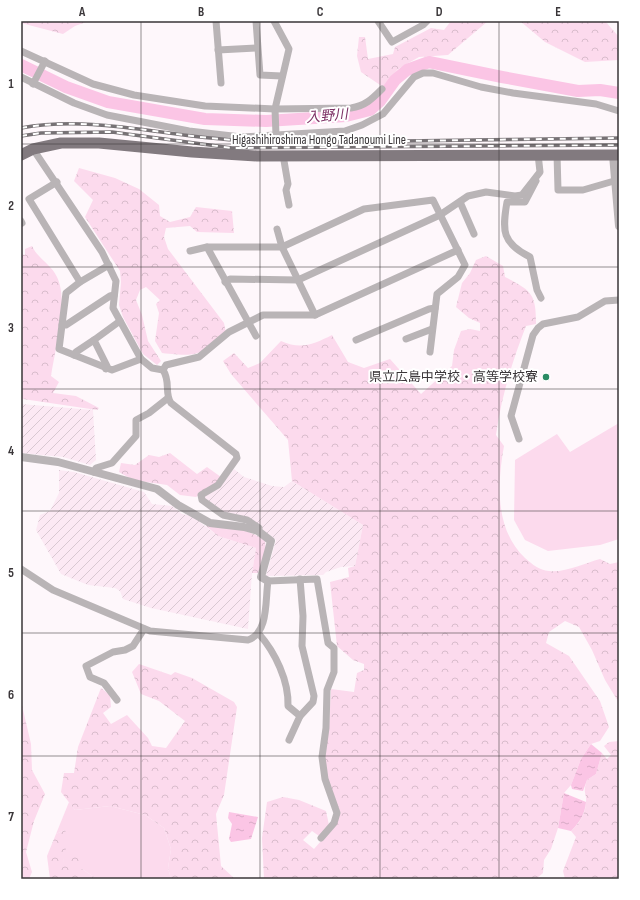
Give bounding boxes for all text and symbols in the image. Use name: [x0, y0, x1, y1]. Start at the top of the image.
text: A: [78, 4, 86, 20]
text: B: [198, 4, 204, 20]
text: C: [317, 4, 324, 20]
text: D: [436, 4, 443, 20]
text: E: [555, 4, 561, 20]
text: 1: [8, 76, 14, 92]
water label: 入野川: [305, 106, 351, 126]
street label: Higashihiroshima Hongo Tadanoumi Line: [232, 132, 406, 148]
text: 2: [8, 198, 14, 214]
text: 3: [8, 320, 14, 336]
place label: 県立広島中学校・高等学校寮: [369, 369, 538, 385]
marker: 県立広島中学校・高等学校寮: [541, 372, 551, 382]
text: 4: [8, 443, 14, 459]
text: 5: [8, 565, 14, 581]
text: 6: [8, 687, 14, 703]
text: 7: [8, 809, 14, 825]

